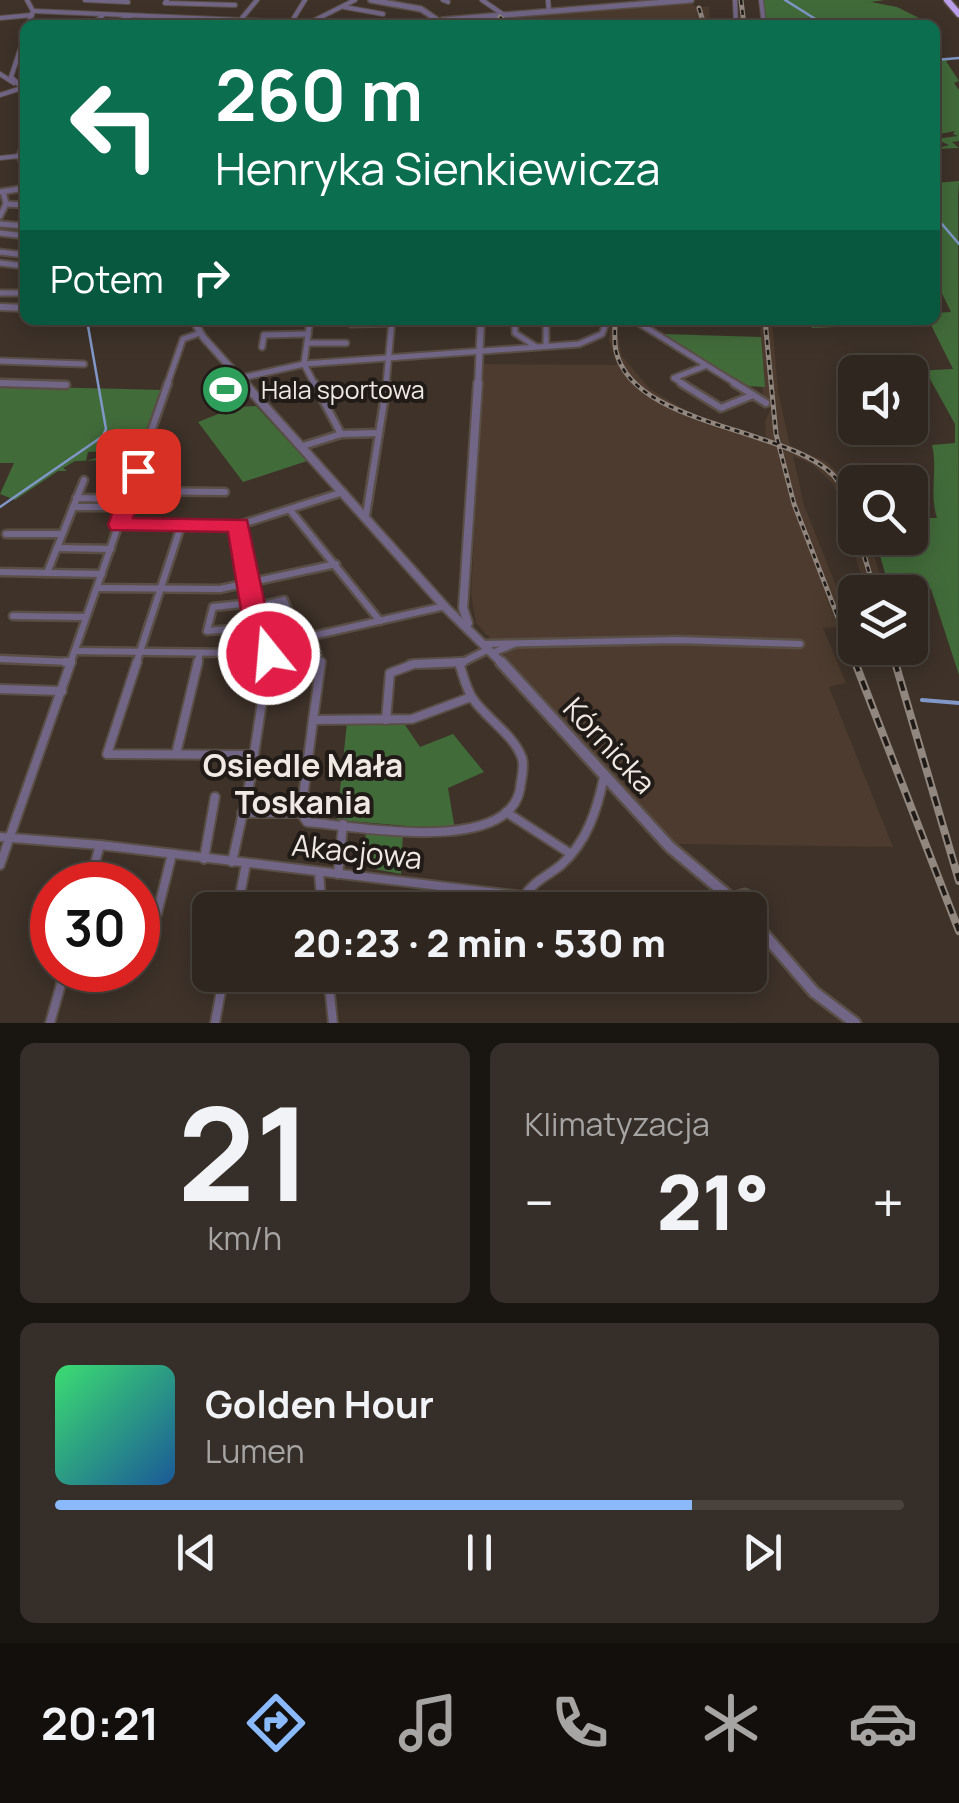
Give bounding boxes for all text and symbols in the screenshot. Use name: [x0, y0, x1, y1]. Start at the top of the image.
text: 260 m: [215, 46, 423, 142]
icon: left: [50, 60, 180, 190]
text: Henryka Sienkiewicza: [215, 137, 660, 199]
icon: right: [184, 250, 239, 305]
text: Potem: [50, 252, 164, 304]
map controls: [838, 355, 928, 665]
button: sound: [838, 355, 928, 445]
sports icon: Hala sportowa: [200, 363, 252, 415]
place label: Hala sportowa: [261, 372, 425, 407]
pin: [96, 429, 181, 514]
icon: arrive: [111, 444, 166, 499]
button: search: [838, 465, 928, 555]
button: layers: [838, 575, 928, 665]
position arrow: [217, 602, 321, 706]
street label: Kórnicka: [555, 688, 665, 802]
district label: Osiedle Mała Toskania: [203, 743, 403, 824]
street label: Akacjowa: [290, 824, 424, 878]
speed limit sign: 30: [30, 862, 160, 992]
text: 20:23 · 2 min · 530 m: [293, 916, 666, 968]
text: 21: [178, 1062, 312, 1240]
text: Klimatyzacja: [525, 1102, 710, 1146]
text: 21°: [657, 1150, 770, 1253]
text: −: [525, 1164, 554, 1240]
text: +: [872, 1164, 904, 1240]
text: km/h: [208, 1216, 282, 1260]
text: Golden Hour: [205, 1377, 434, 1429]
text: Lumen: [205, 1429, 305, 1473]
icon: previous: [169, 1525, 224, 1580]
icon: pause: [452, 1525, 507, 1580]
icon: next: [735, 1525, 790, 1580]
icon: directions: [241, 1688, 311, 1758]
icon: music: [393, 1688, 463, 1758]
icon: phone: [545, 1688, 615, 1758]
icon: climate: [696, 1688, 766, 1758]
icon: car: [848, 1688, 918, 1758]
text: 20:21: [41, 1692, 159, 1754]

